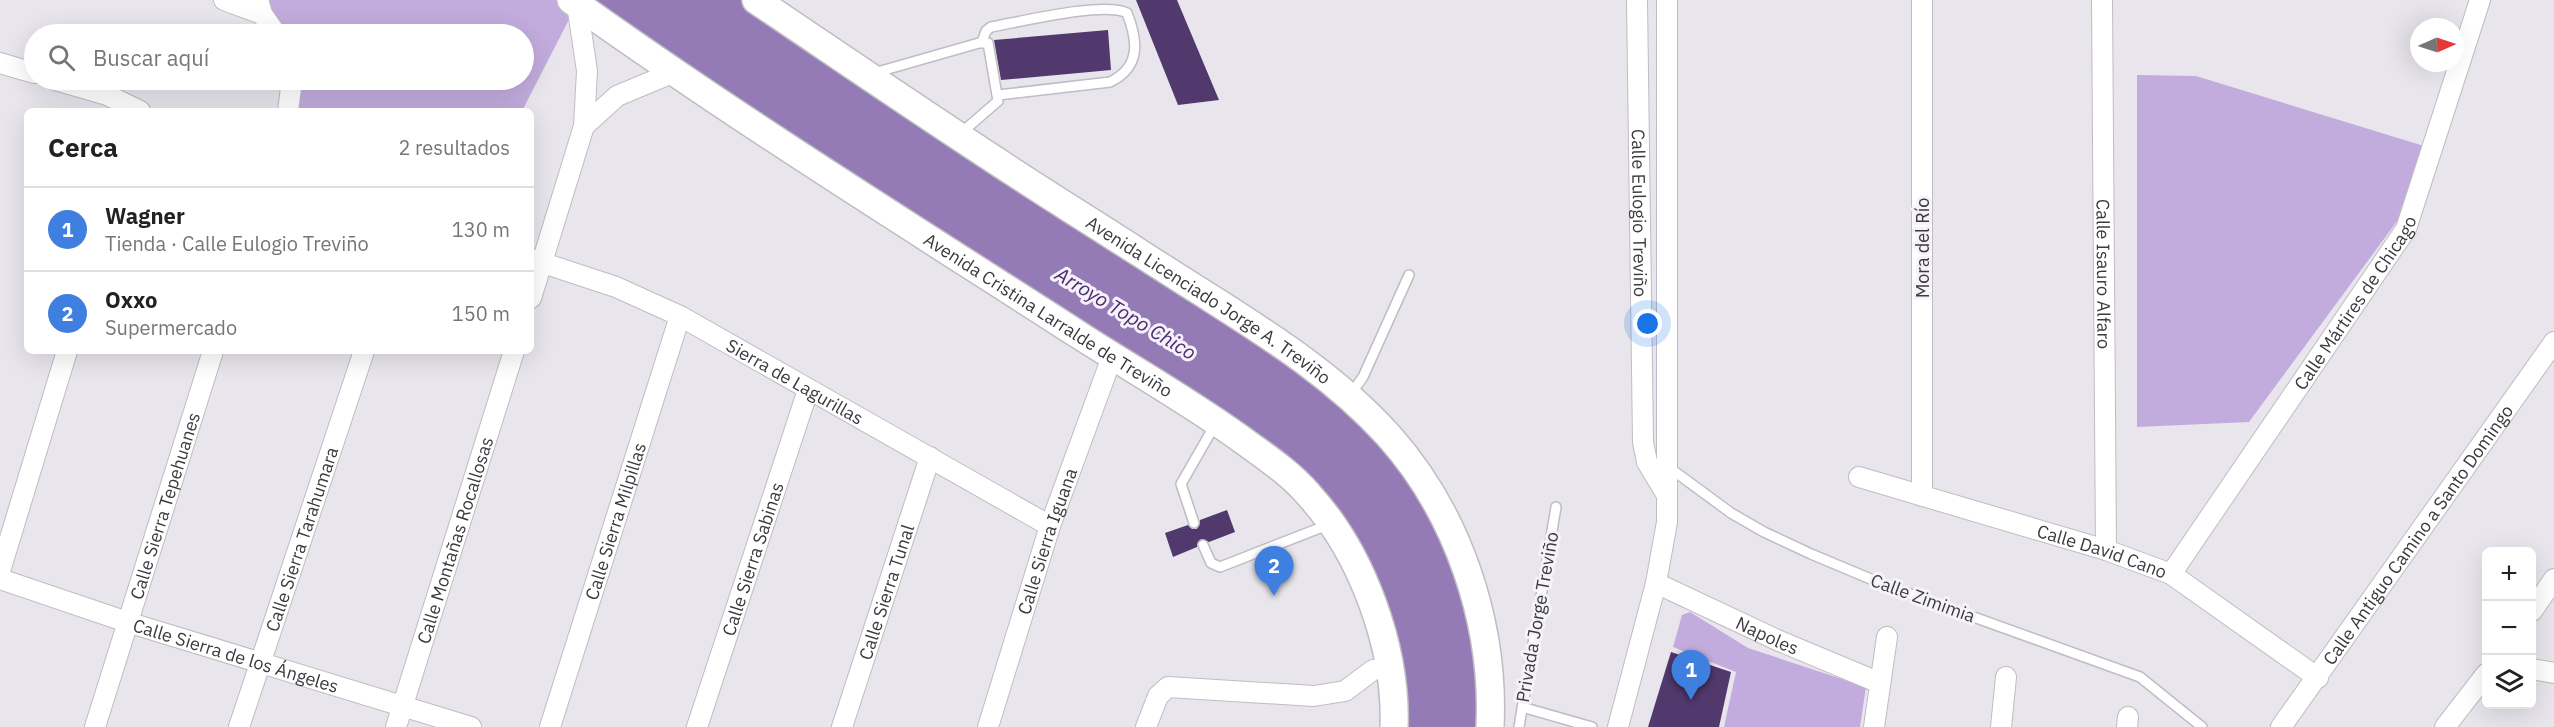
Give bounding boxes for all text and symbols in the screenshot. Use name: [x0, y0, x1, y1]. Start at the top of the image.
north arrow: [2410, 18, 2464, 72]
search box: [24, 24, 534, 90]
icon: search: [45, 41, 78, 74]
text: Buscar aquí: [93, 43, 209, 72]
street label: Calle Eulogio Treviño: [1627, 129, 1653, 297]
text: Cerca: [48, 130, 118, 164]
text: 2 resultados: [398, 134, 510, 161]
street label: Mora del Río: [1911, 198, 1934, 298]
street label: Calle Isauro Alfaro: [2092, 199, 2116, 349]
text: Wagner: [105, 201, 185, 230]
street label: Avenida Licenciado Jorge A. Treviño: [1082, 210, 1336, 389]
street label: Calle Mártires de Chicago: [2289, 213, 2421, 394]
text: 1: [62, 216, 74, 243]
text: 130 m: [452, 216, 510, 243]
street label: Avenida Cristina Larralde de Treviño: [920, 227, 1177, 402]
text: Tienda · Calle Eulogio Treviño: [105, 230, 369, 257]
water label: Arroyo Topo Chico: [1050, 260, 1201, 366]
text: Oxxo: [105, 285, 157, 314]
text: 2: [62, 300, 74, 327]
text: 150 m: [452, 300, 510, 327]
your location: [1633, 309, 1662, 338]
text: Supermercado: [105, 314, 237, 341]
street label: Sierra de Lagurillas: [722, 333, 868, 429]
street label: Calle Antiguo Camino a Santo Domingo: [2317, 400, 2518, 669]
street label: Calle Sierra Tepehuanes: [124, 409, 205, 602]
street label: Calle Montañas Rocallosas: [411, 434, 498, 646]
street label: Calle Sierra Milpillas: [579, 440, 651, 603]
street label: Calle Sierra Tarahumara: [260, 443, 343, 634]
street label: Calle Sierra Iguana: [1012, 464, 1082, 617]
street label: Calle Sierra Sabinas: [716, 479, 788, 639]
street label: Calle David Cano: [2034, 519, 2170, 583]
street label: Calle Sierra Tunal: [853, 521, 919, 663]
street label: Privada Jorge Treviño: [1511, 530, 1563, 704]
pin: 2: [1254, 546, 1294, 596]
map controls: [2482, 547, 2536, 709]
button: +: [2482, 547, 2536, 601]
street label: Calle Zimimia: [1868, 568, 1979, 628]
button: −: [2482, 601, 2536, 655]
street label: Napoles: [1732, 611, 1802, 659]
street label: Calle Sierra de los Ángeles: [130, 613, 342, 697]
pin: 1: [1672, 650, 1710, 700]
button: layers: [2482, 655, 2536, 709]

